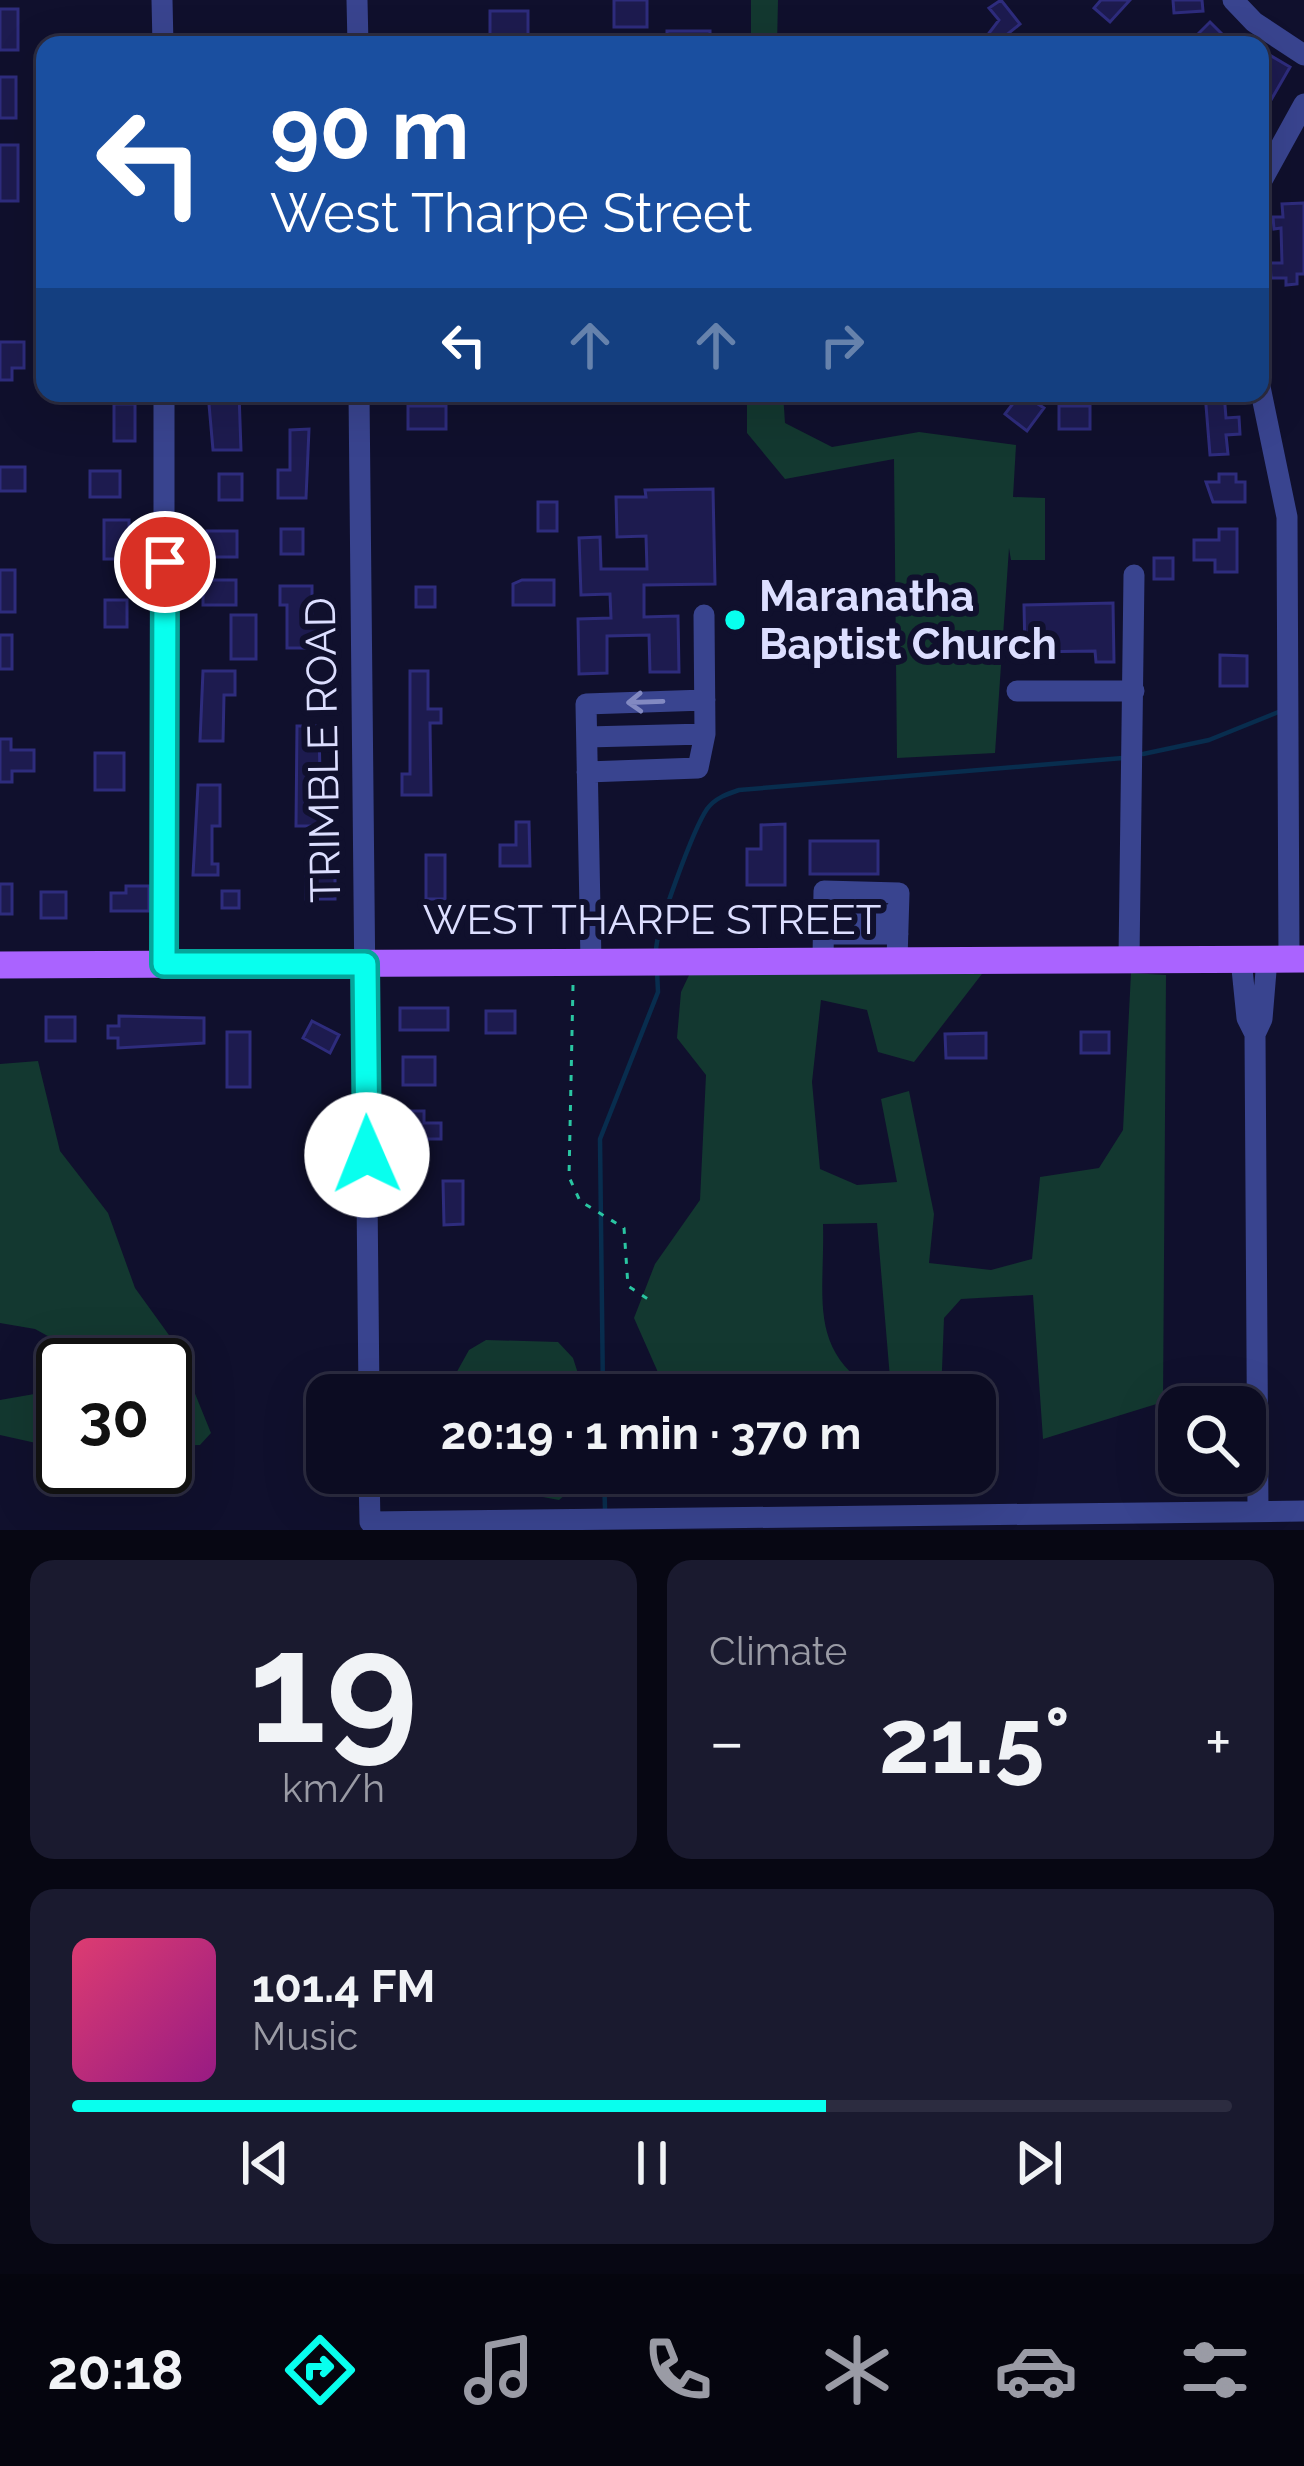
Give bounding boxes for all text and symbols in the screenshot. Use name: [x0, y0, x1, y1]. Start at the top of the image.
text: 90 m: [270, 80, 469, 179]
icon: left: [72, 84, 228, 240]
text: West Tharpe Street: [270, 181, 752, 245]
icon: left: [431, 312, 497, 378]
icon: ahead: [557, 312, 623, 378]
icon: ahead: [683, 312, 749, 378]
icon: right: [809, 312, 875, 378]
pin: [114, 511, 216, 613]
icon: arrive: [132, 529, 198, 595]
place label: Maranatha Baptist Church: [759, 572, 1057, 669]
street label: TRIMBLE ROAD: [296, 597, 350, 903]
marker: Maranatha Baptist Church: [722, 607, 748, 633]
one-way arrow: [626, 691, 665, 714]
street label: WEST THARPE STREET: [423, 895, 881, 944]
position arrow: [304, 1092, 430, 1218]
speed limit sign: 30: [36, 1338, 192, 1494]
map controls: [1158, 1386, 1266, 1494]
button: search: [1158, 1386, 1266, 1494]
text: 20:19 · 1 min · 370 m: [441, 1407, 861, 1460]
text: 19: [249, 1595, 418, 1779]
text: Climate: [709, 1628, 847, 1674]
text: 21.5°: [879, 1688, 1070, 1794]
text: −: [709, 1703, 745, 1780]
text: +: [1205, 1703, 1232, 1780]
text: km/h: [282, 1765, 385, 1811]
text: 101.4 FM: [252, 1960, 435, 2013]
text: Music: [252, 2013, 358, 2059]
icon: previous: [232, 2130, 298, 2196]
icon: pause: [619, 2130, 685, 2196]
icon: next: [1006, 2130, 1072, 2196]
icon: directions: [278, 2328, 362, 2412]
icon: music: [457, 2328, 541, 2412]
icon: phone: [636, 2328, 720, 2412]
icon: climate: [815, 2328, 899, 2412]
icon: car: [994, 2328, 1078, 2412]
icon: filters: [1173, 2328, 1257, 2412]
text: 20:18: [47, 2338, 184, 2402]

